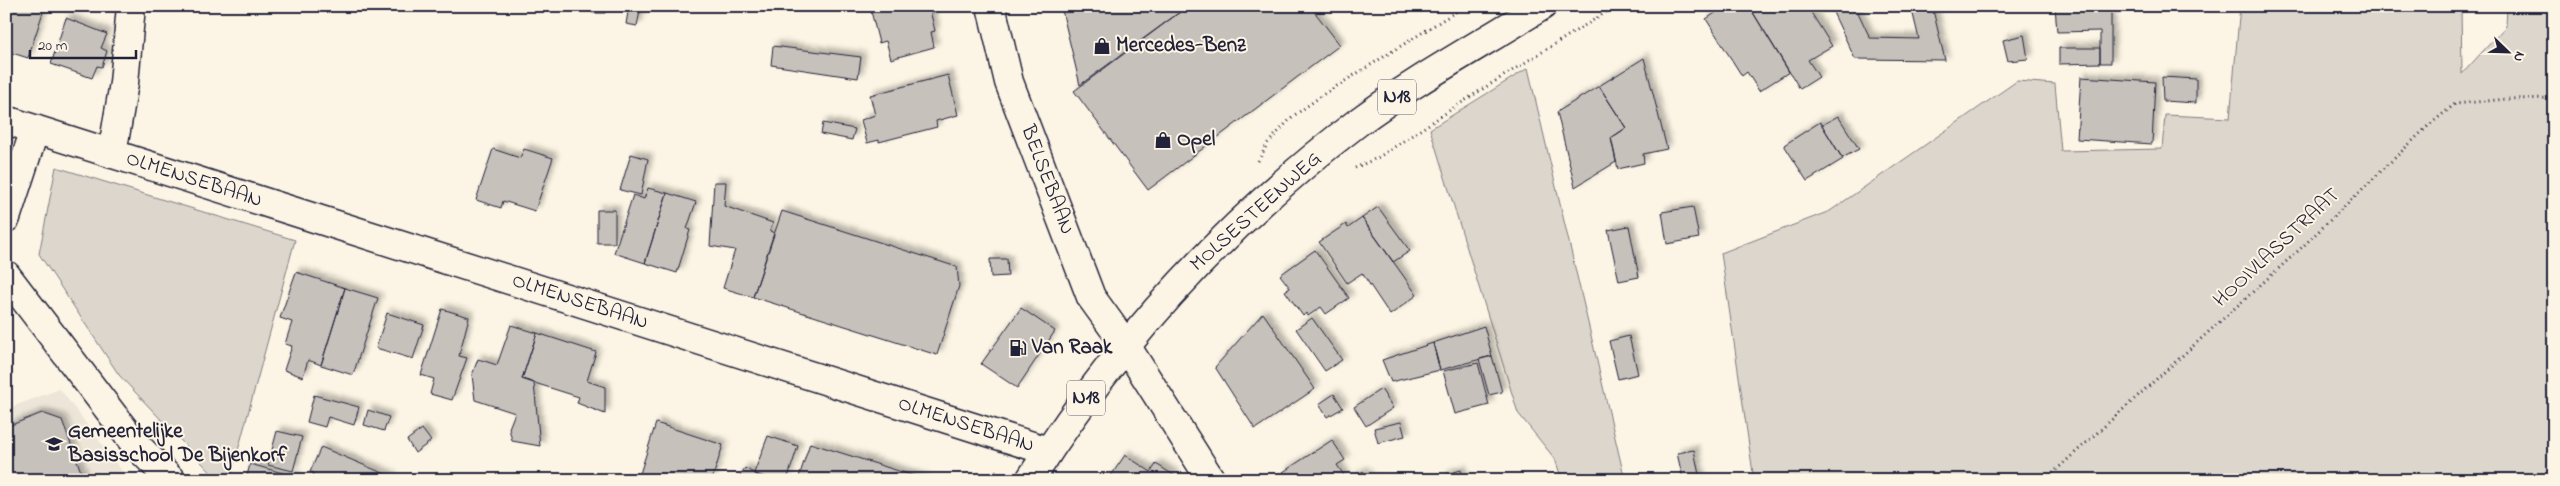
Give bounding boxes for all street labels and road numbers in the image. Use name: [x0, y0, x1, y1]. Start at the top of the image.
road number: N18: [1378, 80, 1416, 114]
street label: BELSEBAAN: [1012, 120, 1082, 239]
street label: OLMENSEBAAN: [122, 144, 266, 216]
street label: MOLSESTEENWEG: [1184, 145, 1328, 279]
street label: HOOIVLASSTRAAT: [2207, 181, 2347, 315]
street label: OLMENSEBAAN: [508, 266, 652, 338]
road number: N18: [1067, 380, 1105, 416]
street label: OLMENSEBAAN: [894, 389, 1038, 461]

